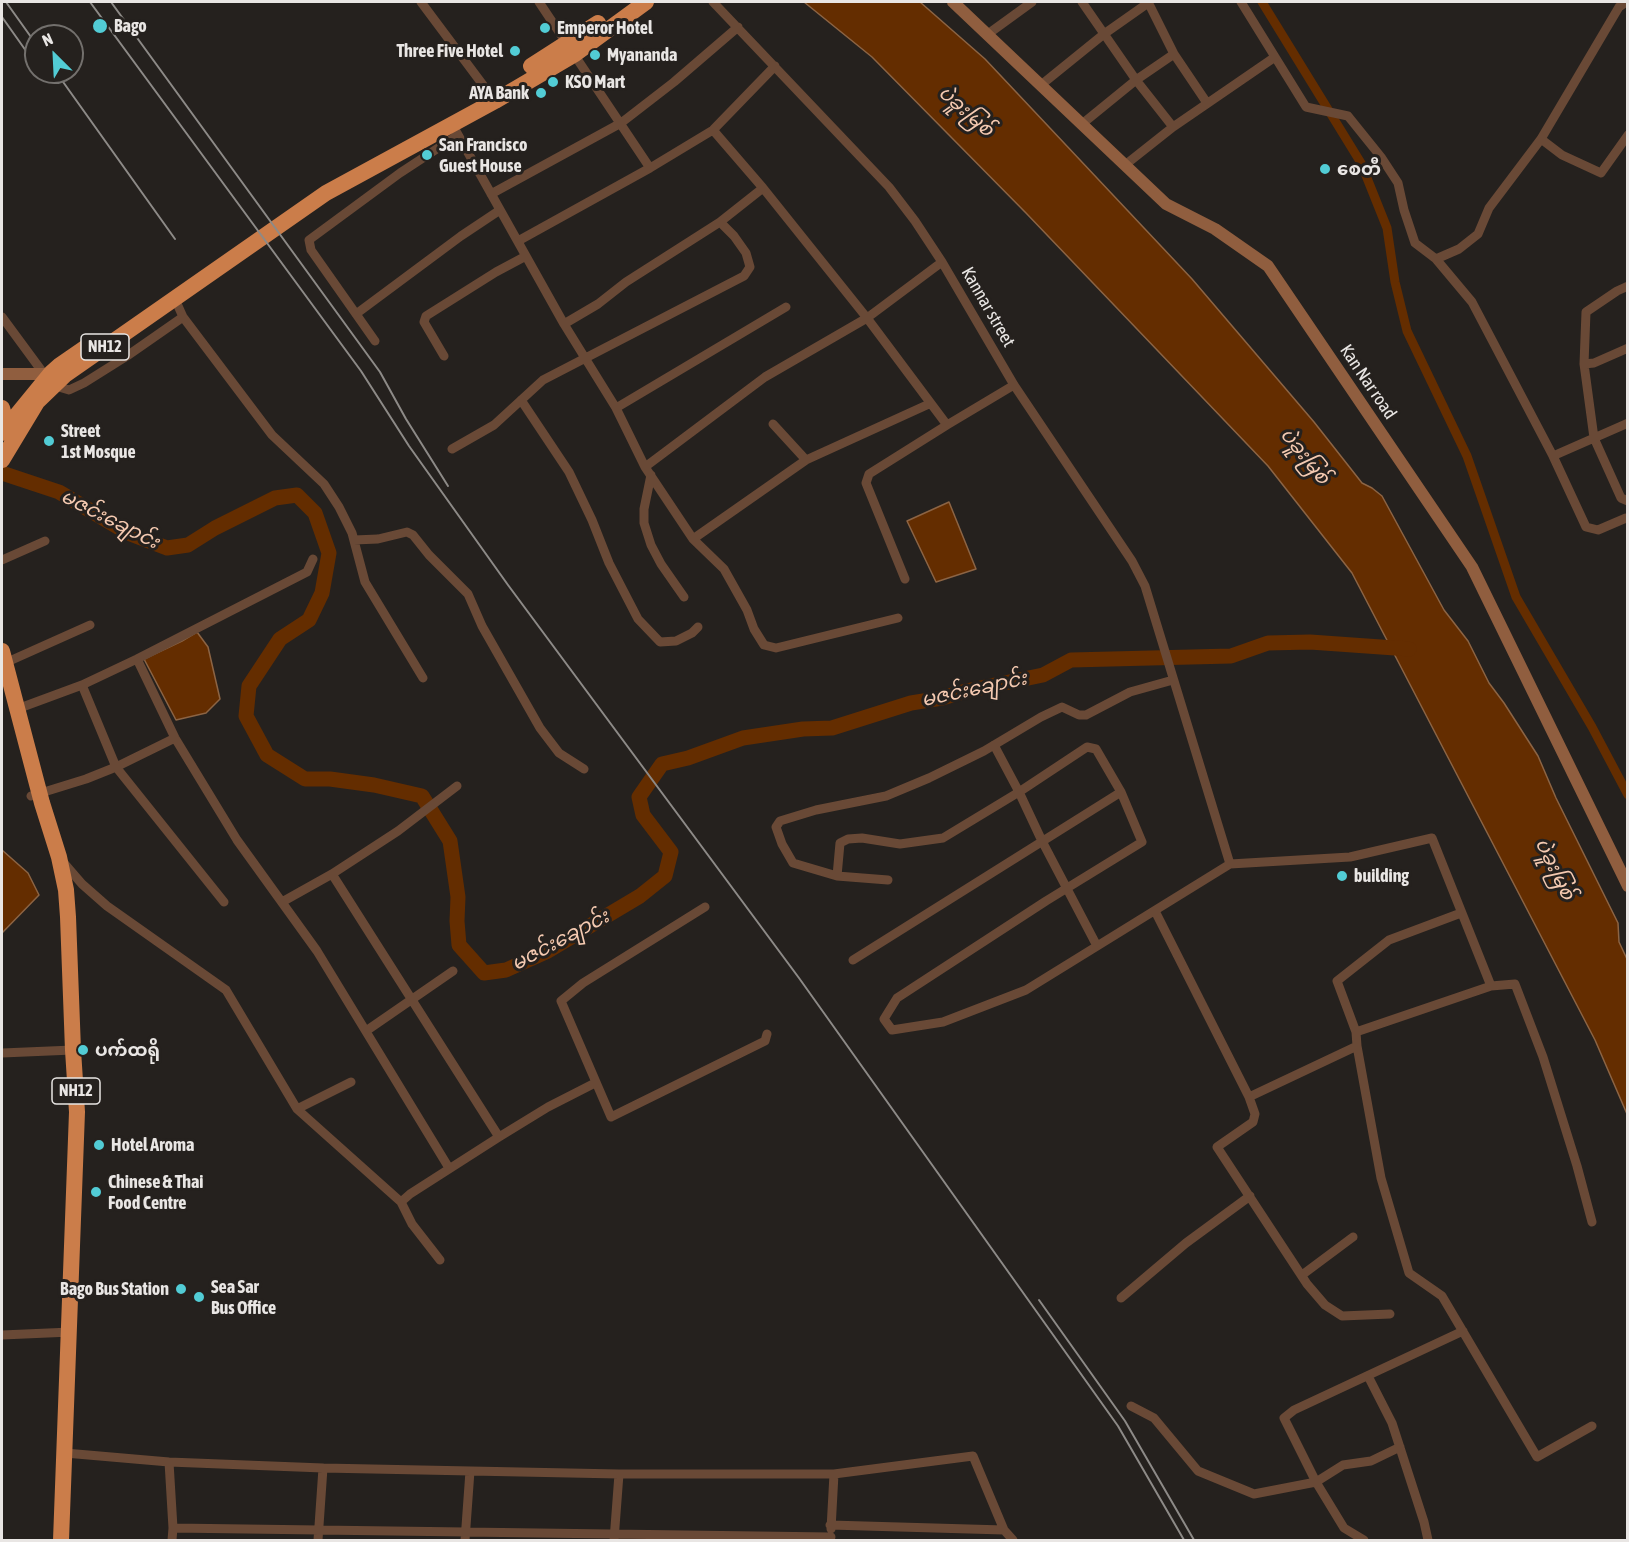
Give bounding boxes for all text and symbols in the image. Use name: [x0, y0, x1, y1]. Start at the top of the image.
place label: Bago: [114, 15, 147, 37]
marker: Bago: [91, 17, 109, 35]
place label: Emperor Hotel: [557, 17, 653, 39]
marker: Emperor Hotel: [538, 21, 552, 35]
north arrow: [24, 24, 84, 84]
text: N: [40, 29, 55, 50]
place label: Three Five Hotel: [397, 40, 503, 62]
marker: Three Five Hotel: [508, 44, 522, 58]
place label: Myananda: [607, 44, 677, 66]
marker: Myananda: [588, 48, 602, 62]
place label: KSO Mart: [565, 71, 625, 93]
marker: KSO Mart: [546, 75, 560, 89]
water label: ပဲခူးမြစ်: [933, 80, 999, 142]
place label: AYA Bank: [469, 82, 529, 104]
marker: AYA Bank: [534, 86, 548, 100]
place label: San Francisco Guest House: [439, 134, 527, 176]
marker: San Francisco Guest House: [420, 148, 434, 162]
place label: စေတီ: [1337, 158, 1381, 180]
marker: စေတီ: [1318, 162, 1332, 176]
street label: Kannar street: [956, 263, 1020, 351]
road number: NH12: [81, 334, 129, 360]
street label: Kan Nar road: [1335, 341, 1401, 423]
place label: Street 1st Mosque: [61, 420, 136, 462]
water label: ပဲခူးမြစ်: [1275, 423, 1335, 489]
marker: Street 1st Mosque: [42, 434, 56, 448]
water label: မဇင်းချောင်း: [57, 484, 163, 554]
water label: မဇင်းချောင်း: [919, 666, 1029, 712]
water label: ပဲခူးမြစ်: [1530, 834, 1580, 904]
place label: building: [1354, 865, 1409, 887]
marker: building: [1335, 869, 1349, 883]
water label: မဇင်းချောင်း: [507, 904, 613, 976]
place label: ပက်ထရို: [95, 1039, 160, 1061]
marker: ပက်ထရို: [76, 1043, 90, 1057]
road number: NH12: [52, 1078, 100, 1104]
place label: Hotel Aroma: [111, 1134, 194, 1156]
marker: Hotel Aroma: [92, 1138, 106, 1152]
place label: Chinese & Thai Food Centre: [108, 1171, 203, 1214]
marker: Chinese & Thai Food Centre: [89, 1185, 103, 1199]
place label: Sea Sar Bus Office: [211, 1276, 276, 1318]
place label: Bago Bus Station: [60, 1278, 169, 1300]
marker: Bago Bus Station: [174, 1282, 188, 1296]
marker: Sea Sar Bus Office: [192, 1290, 206, 1304]

